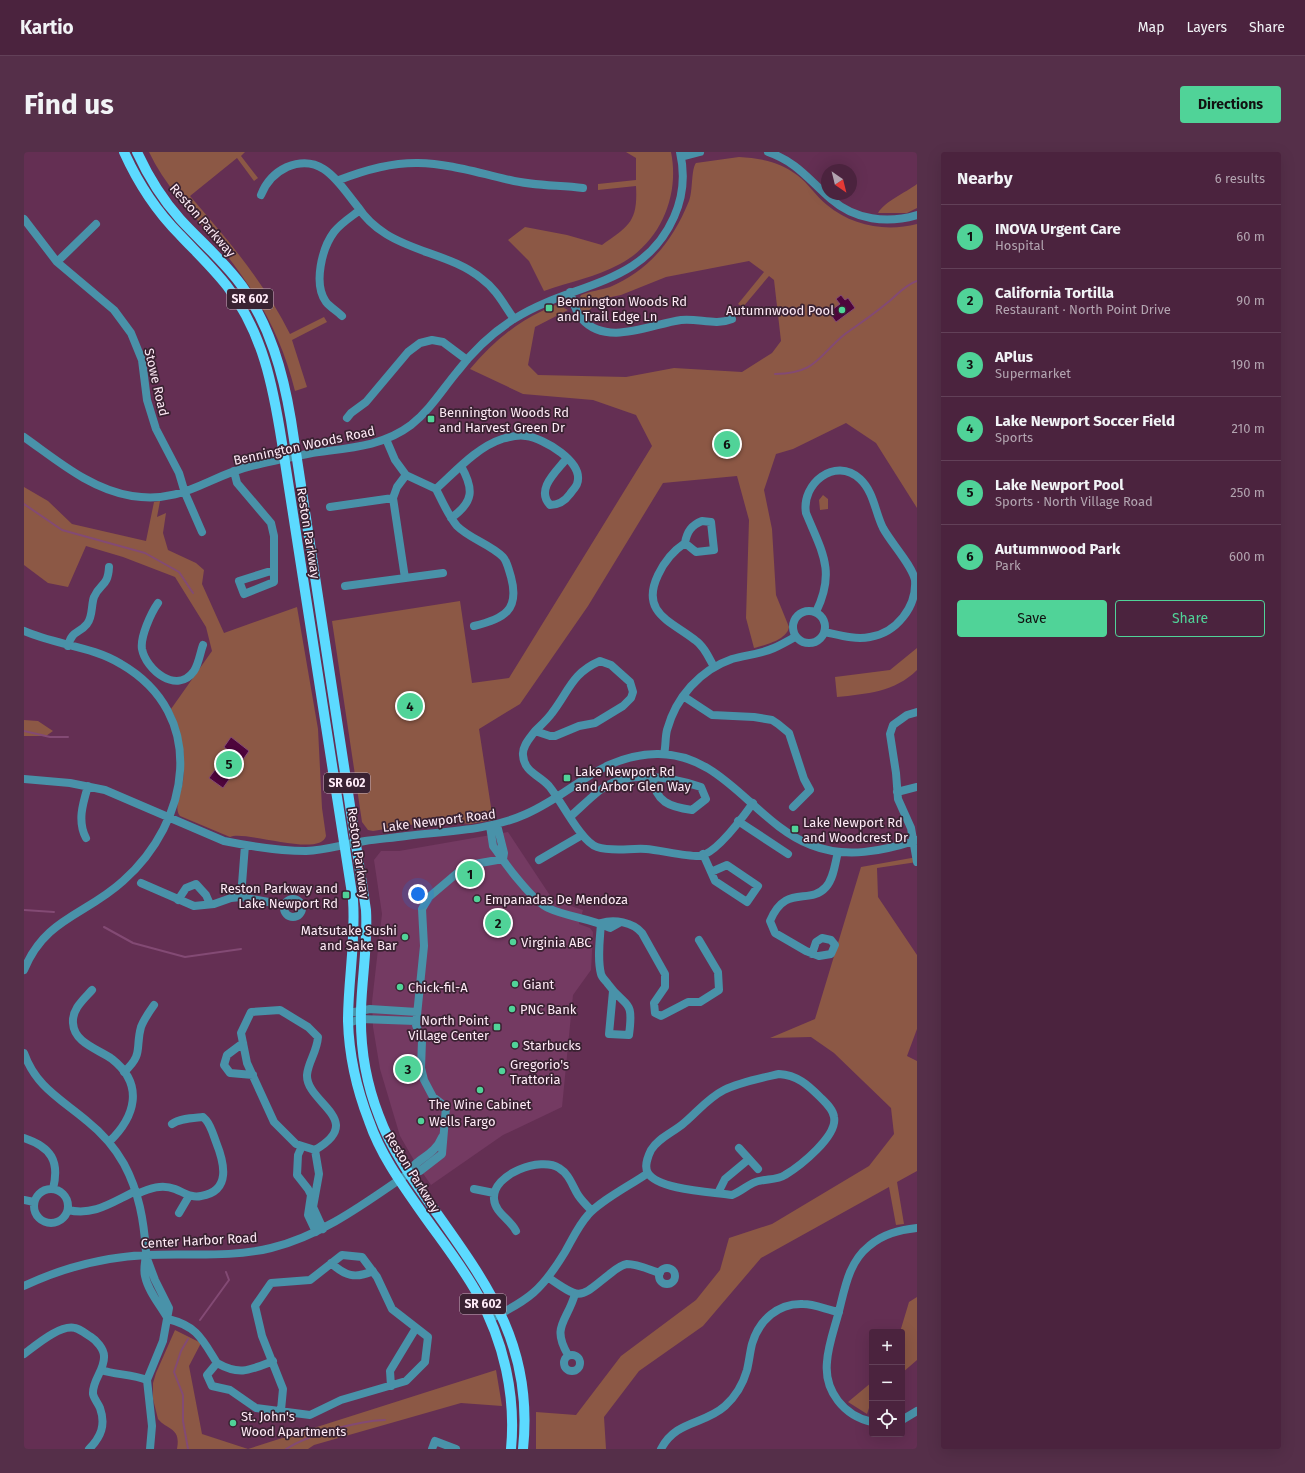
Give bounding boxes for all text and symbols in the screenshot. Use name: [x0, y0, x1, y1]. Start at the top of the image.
text: Kartio: [20, 16, 74, 39]
text: Map: [1138, 19, 1164, 36]
text: Layers: [1186, 19, 1227, 36]
text: Share: [1249, 19, 1285, 36]
button: Directions: [1180, 86, 1281, 123]
text: Find us: [24, 88, 114, 121]
north arrow: [821, 164, 857, 200]
text: Nearby: [957, 168, 1012, 189]
text: 6 results: [1215, 171, 1265, 186]
street label: Reston Parkway: [167, 181, 239, 260]
text: INOVA Urgent Care: [995, 220, 1121, 238]
text: 1: [967, 229, 973, 244]
text: 60 m: [1236, 229, 1265, 244]
text: Hospital: [995, 238, 1044, 253]
text: California Tortilla: [995, 284, 1114, 302]
road number: SR 602: [227, 289, 273, 309]
text: 2: [967, 293, 973, 308]
text: 90 m: [1236, 293, 1265, 308]
place label: Bennington Woods Rd and Trail Edge Ln: [557, 294, 687, 324]
text: Restaurant · North Point Drive: [995, 302, 1171, 317]
marker: Bennington Woods Rd and Trail Edge Ln: [544, 303, 554, 313]
place label: Autumnwood Pool: [726, 303, 834, 318]
marker: Autumnwood Pool: [837, 305, 847, 315]
street label: Stowe Road: [141, 347, 172, 417]
text: APlus: [995, 348, 1033, 366]
text: 3: [967, 357, 973, 372]
text: 190 m: [1231, 357, 1265, 372]
text: Supermarket: [995, 366, 1071, 381]
place label: Bennington Woods Rd and Harvest Green Dr: [439, 405, 569, 435]
text: Lake Newport Soccer Field: [995, 412, 1175, 430]
marker: Bennington Woods Rd and Harvest Green Dr: [426, 414, 436, 424]
text: 4: [966, 421, 974, 436]
text: 210 m: [1231, 421, 1265, 436]
street label: Bennington Woods Road: [232, 423, 376, 468]
pin: 6: [714, 429, 740, 459]
text: Sports: [995, 430, 1033, 445]
text: Lake Newport Pool: [995, 476, 1124, 494]
text: 5: [967, 485, 973, 500]
text: 250 m: [1230, 485, 1265, 500]
street label: Reston Parkway: [294, 486, 323, 580]
text: Sports · North Village Road: [995, 494, 1153, 509]
text: Autumnwood Park: [995, 540, 1120, 558]
text: 6: [966, 549, 974, 564]
text: 600 m: [1229, 549, 1265, 564]
text: Park: [995, 558, 1021, 573]
button: Save: [957, 600, 1107, 637]
button: Share: [1115, 600, 1265, 637]
pin: 4: [397, 691, 423, 721]
pin: 5: [216, 749, 242, 779]
place label: Lake Newport Rd and Arbor Glen Way: [575, 764, 691, 794]
road number: SR 602: [324, 773, 370, 793]
marker: Lake Newport Rd and Arbor Glen Way: [562, 773, 572, 783]
street label: Reston Parkway: [345, 806, 372, 900]
street label: Lake Newport Road: [381, 806, 497, 835]
place label: Lake Newport Rd and Woodcrest Dr: [803, 815, 908, 845]
marker: Lake Newport Rd and Woodcrest Dr: [790, 824, 800, 834]
pin: 1: [457, 859, 483, 889]
place label: Reston Parkway and Lake Newport Rd: [220, 881, 338, 911]
your location: [408, 884, 428, 904]
marker: Reston Parkway and Lake Newport Rd: [341, 890, 351, 900]
place label: Empanadas De Mendoza: [485, 892, 628, 907]
marker: Empanadas De Mendoza: [472, 894, 482, 904]
pin: 2: [485, 908, 511, 938]
place label: Matsutake Sushi and Sake Bar: [301, 923, 397, 953]
marker: Matsutake Sushi and Sake Bar: [400, 932, 410, 942]
place label: Virginia ABC: [521, 935, 592, 950]
marker: Virginia ABC: [508, 937, 518, 947]
place label: Giant: [523, 977, 555, 992]
marker: Giant: [510, 979, 520, 989]
place label: Chick-fil-A: [408, 980, 468, 995]
marker: Chick-fil-A: [395, 982, 405, 992]
place label: PNC Bank: [520, 1002, 577, 1017]
marker: PNC Bank: [507, 1004, 517, 1014]
place label: North Point Village Center: [408, 1013, 489, 1043]
marker: North Point Village Center: [492, 1022, 502, 1032]
place label: Starbucks: [523, 1038, 581, 1053]
marker: Starbucks: [510, 1040, 520, 1050]
pin: 3: [395, 1054, 421, 1084]
place label: Gregorio's Trattoria: [510, 1057, 569, 1087]
marker: Gregorio's Trattoria: [497, 1066, 507, 1076]
marker: The Wine Cabinet: [475, 1085, 485, 1095]
place label: The Wine Cabinet: [429, 1097, 532, 1112]
place label: Wells Fargo: [429, 1114, 495, 1129]
marker: Wells Fargo: [416, 1116, 426, 1126]
street label: Reston Parkway: [382, 1129, 444, 1216]
street label: Center Harbor Road: [140, 1230, 258, 1251]
road number: SR 602: [460, 1294, 506, 1314]
map controls: [869, 1329, 905, 1437]
button: +: [869, 1329, 905, 1365]
button: −: [869, 1365, 905, 1401]
button: locate: [869, 1401, 905, 1437]
place label: St. John's Wood Apartments: [241, 1409, 346, 1439]
marker: St. John's Wood Apartments: [228, 1418, 238, 1428]

